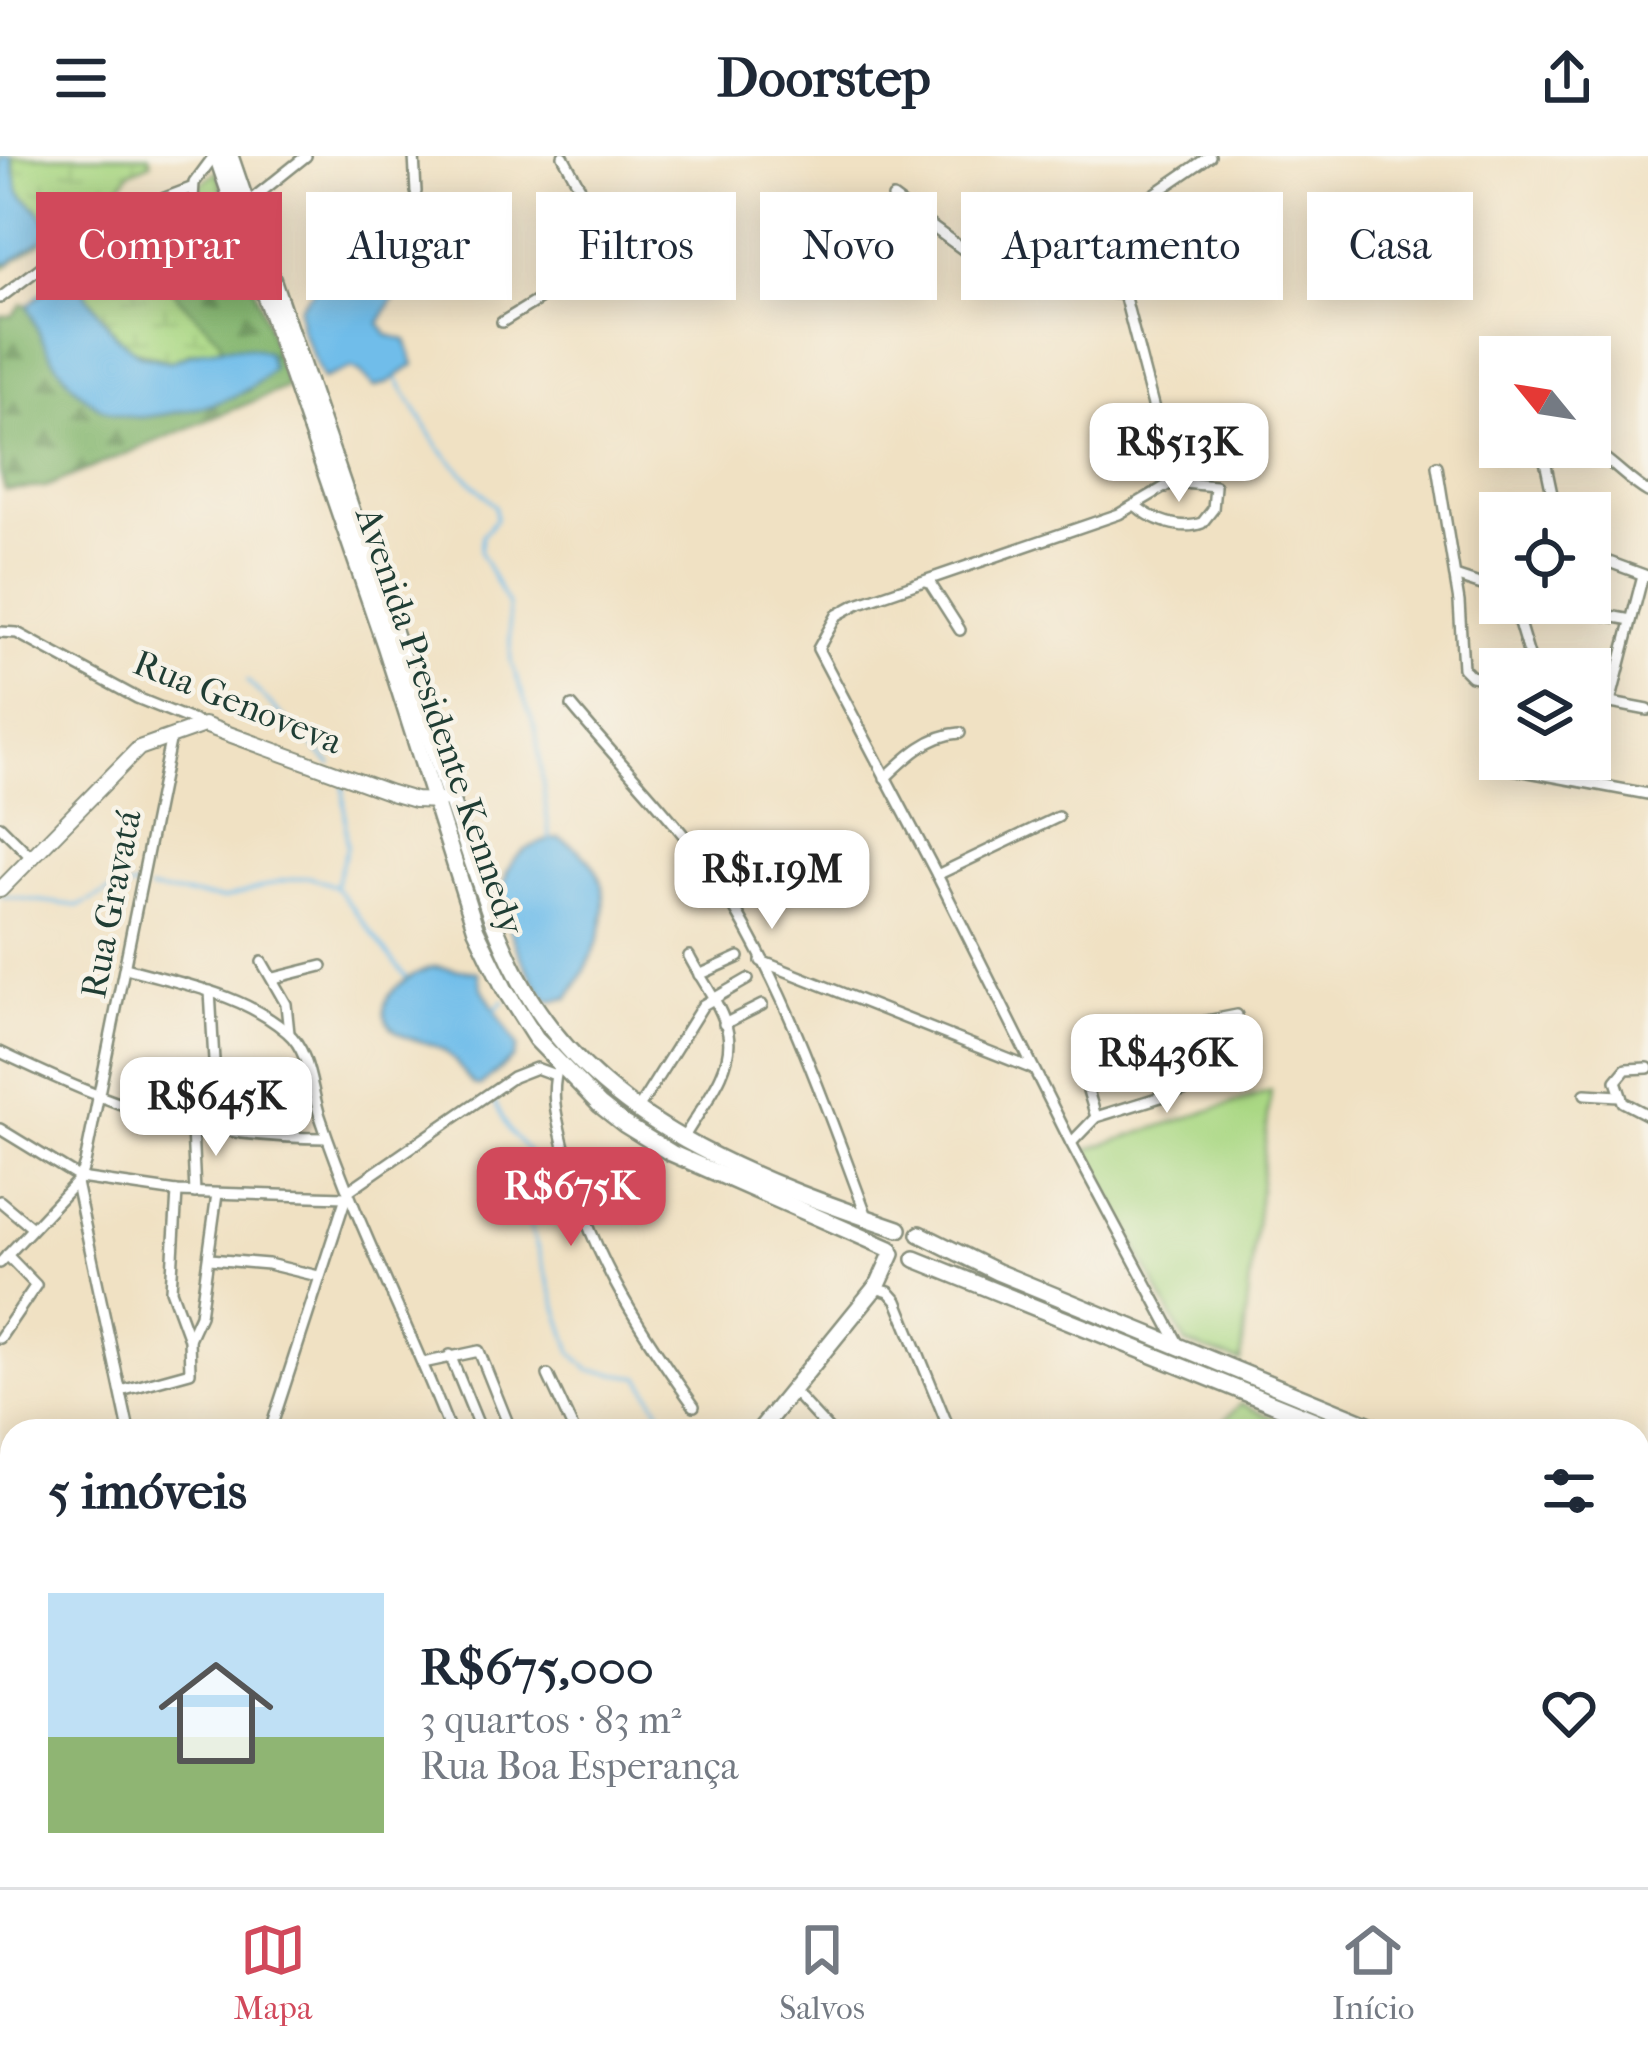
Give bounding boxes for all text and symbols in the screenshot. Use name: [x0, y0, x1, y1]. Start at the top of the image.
icon: menu: [48, 45, 114, 111]
icon: share: [1534, 45, 1600, 111]
text: Doorstep: [717, 47, 931, 110]
chip: Comprar: [36, 192, 282, 300]
chip: Alugar: [306, 192, 512, 300]
chip: Filtros: [536, 192, 736, 300]
chip: Novo: [760, 192, 937, 300]
chip: Apartamento: [961, 192, 1283, 300]
chip: Casa: [1307, 192, 1473, 300]
north arrow: [1479, 336, 1611, 468]
map controls: [1479, 336, 1611, 780]
pin: R$513K: [1081, 403, 1277, 505]
text: R$513K: [1117, 419, 1241, 465]
button: locate: [1479, 492, 1611, 624]
street label: Avenida Presidente Kennedy: [346, 500, 534, 942]
street label: Rua Genoveva: [128, 641, 349, 763]
button: layers: [1479, 648, 1611, 780]
street label: Rua Gravatá: [72, 806, 150, 1002]
pin: R$1.19M: [661, 830, 883, 932]
text: R$1.19M: [701, 846, 843, 892]
pin: R$436K: [1069, 1014, 1265, 1116]
text: R$436K: [1098, 1030, 1236, 1076]
pin: R$645K: [118, 1057, 314, 1159]
text: R$645K: [147, 1073, 285, 1119]
pin: R$675K: [473, 1147, 669, 1249]
text: R$675K: [504, 1163, 638, 1209]
icon: filters: [1536, 1458, 1602, 1524]
text: 5 imóveis: [48, 1461, 247, 1521]
text: R$675,000: [420, 1637, 654, 1697]
icon: home: [144, 1641, 288, 1785]
icon: heart: [1536, 1680, 1602, 1746]
text: 3 quartos · 83 m²: [420, 1697, 682, 1743]
text: Rua Boa Esperança: [420, 1743, 739, 1789]
tab: Mapa: [234, 1917, 312, 2028]
tab: Salvos: [779, 1917, 865, 2028]
tab: Início: [1332, 1917, 1414, 2028]

